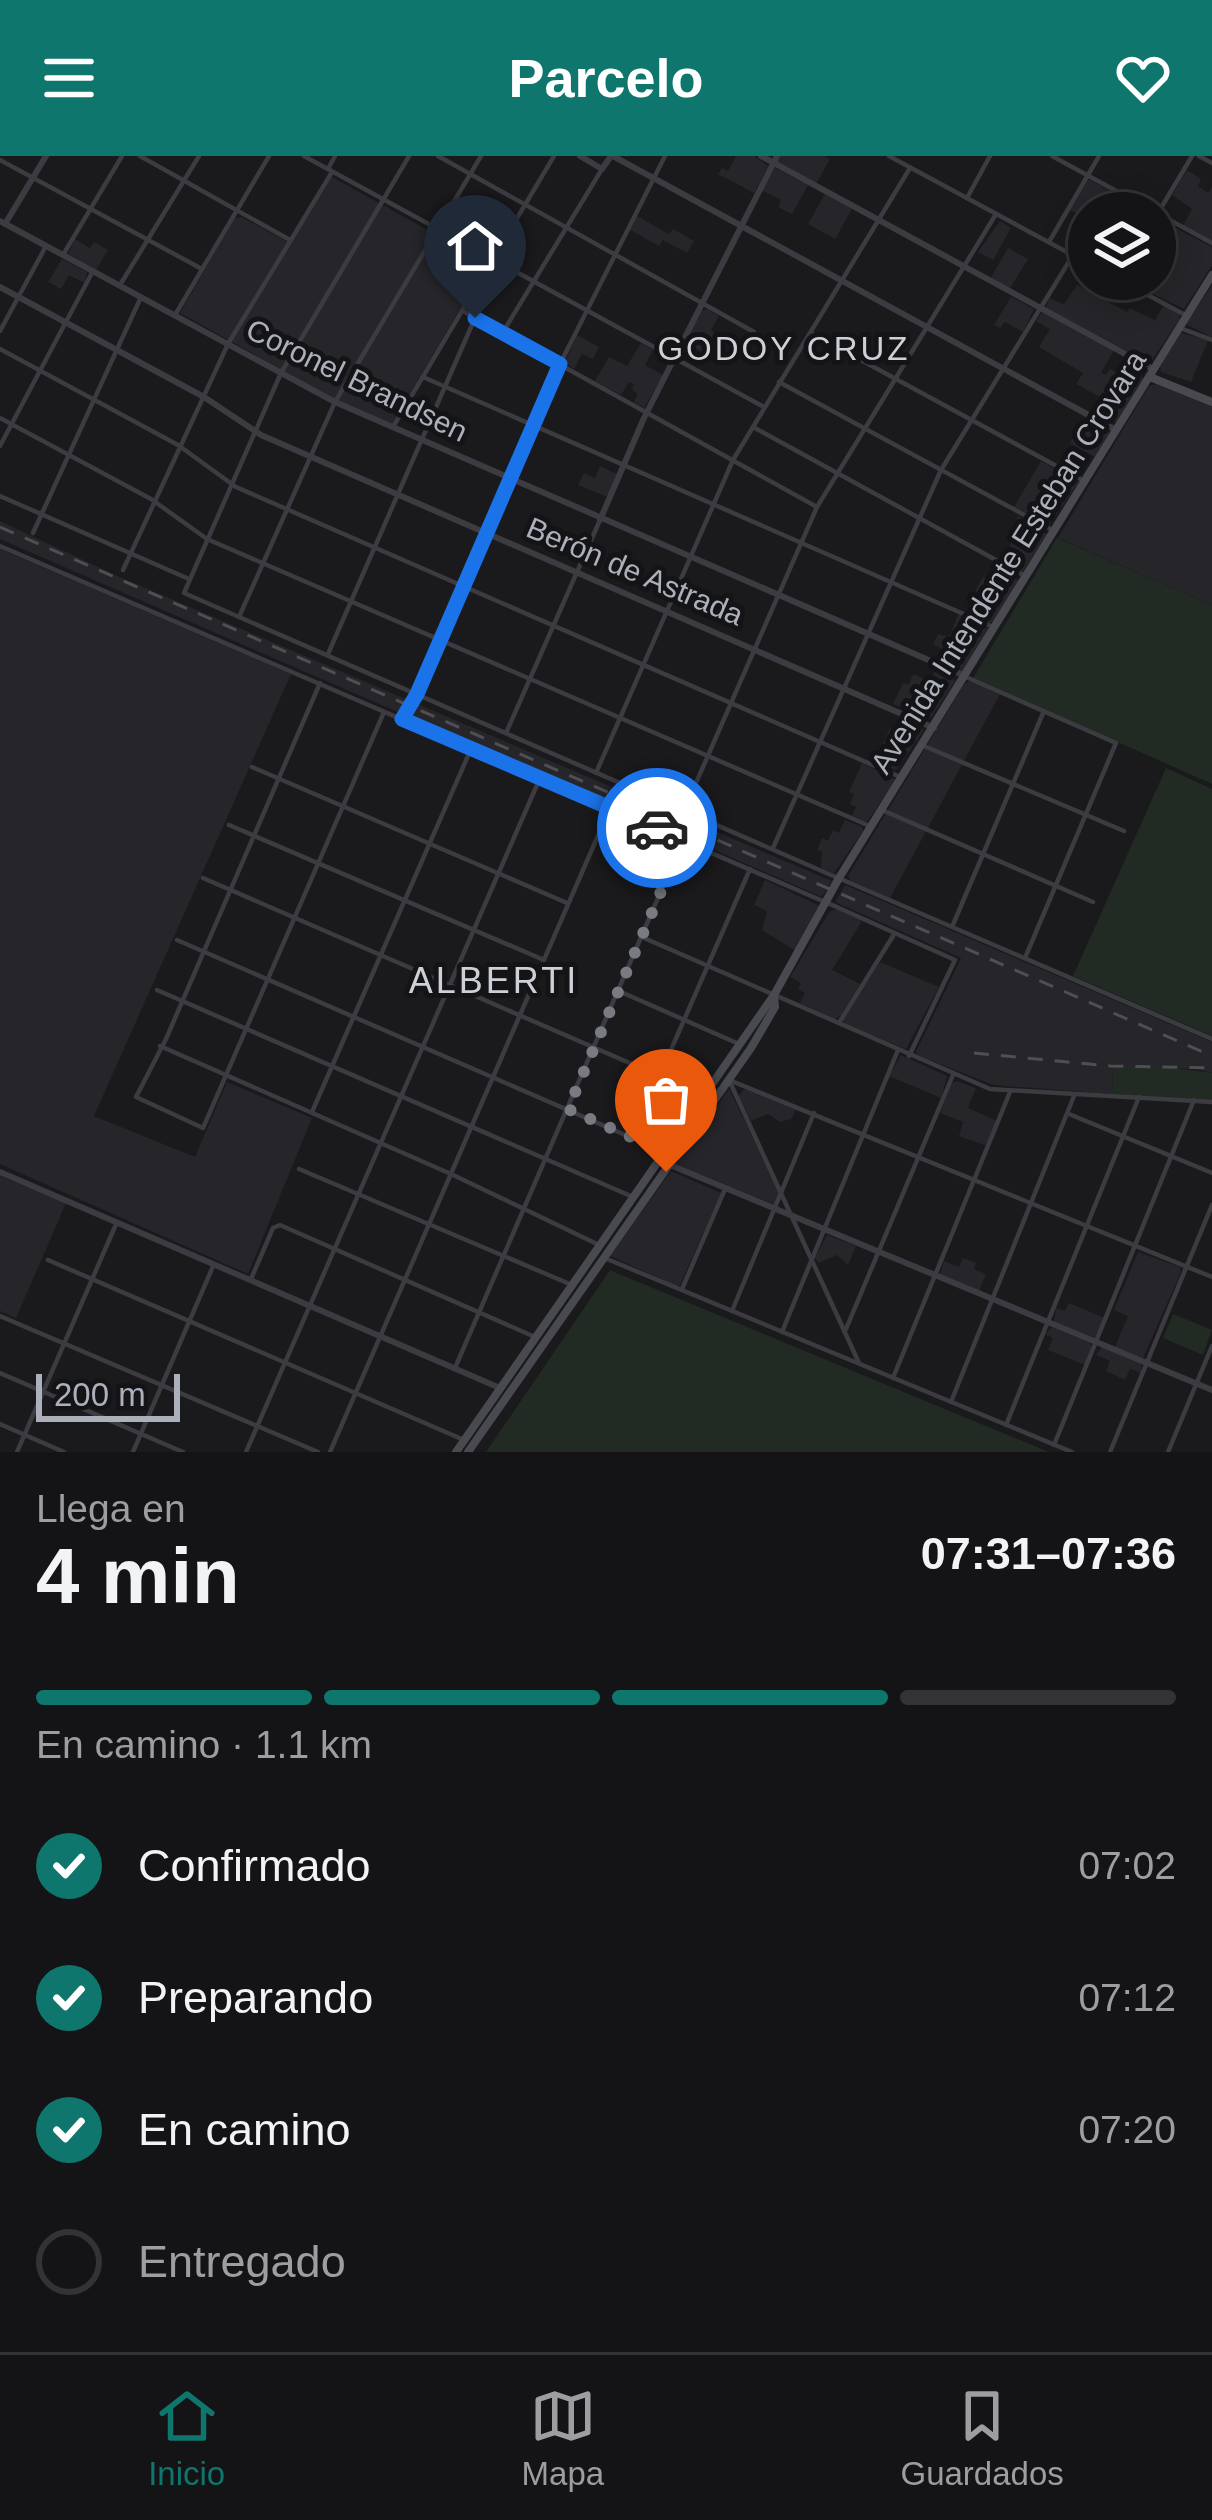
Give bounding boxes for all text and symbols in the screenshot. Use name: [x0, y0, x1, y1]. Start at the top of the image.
icon: menu: [36, 45, 102, 111]
icon: heart: [1110, 45, 1176, 111]
text: Parcelo: [508, 48, 704, 108]
map controls: [1068, 192, 1176, 300]
button: layers: [1068, 192, 1176, 300]
pin: [424, 195, 526, 318]
icon: home: [442, 213, 508, 279]
street label: Coronel Brandsen: [241, 312, 473, 448]
district label: GODOY CRUZ: [657, 330, 911, 367]
street label: Avenida Intendente Esteban Crovara: [864, 345, 1152, 779]
street label: Berón de Astrada: [522, 511, 748, 632]
courier: [597, 768, 717, 888]
icon: car: [624, 795, 690, 861]
district label: ALBERTI: [409, 960, 579, 1001]
pin: [615, 1049, 717, 1172]
icon: bag: [633, 1067, 699, 1133]
scale bar: [36, 1368, 180, 1421]
text: 200 m: [54, 1376, 146, 1413]
text: Llega en: [36, 1487, 186, 1530]
text: 07:31–07:36: [921, 1528, 1176, 1579]
text: 4 min: [36, 1532, 240, 1620]
text: En camino · 1.1 km: [36, 1723, 372, 1766]
icon: check: [36, 1833, 102, 1899]
text: Confirmado: [138, 1840, 371, 1891]
text: 07:02: [1078, 1844, 1176, 1887]
icon: check: [36, 1965, 102, 2031]
text: Preparando: [138, 1972, 373, 2023]
text: 07:12: [1078, 1976, 1176, 2019]
icon: check: [36, 2097, 102, 2163]
text: En camino: [138, 2104, 351, 2155]
text: 07:20: [1078, 2108, 1176, 2151]
text: Entregado: [138, 2236, 346, 2287]
tab: Inicio: [148, 2383, 225, 2493]
tab: Mapa: [522, 2383, 604, 2493]
tab: Guardados: [901, 2383, 1064, 2493]

